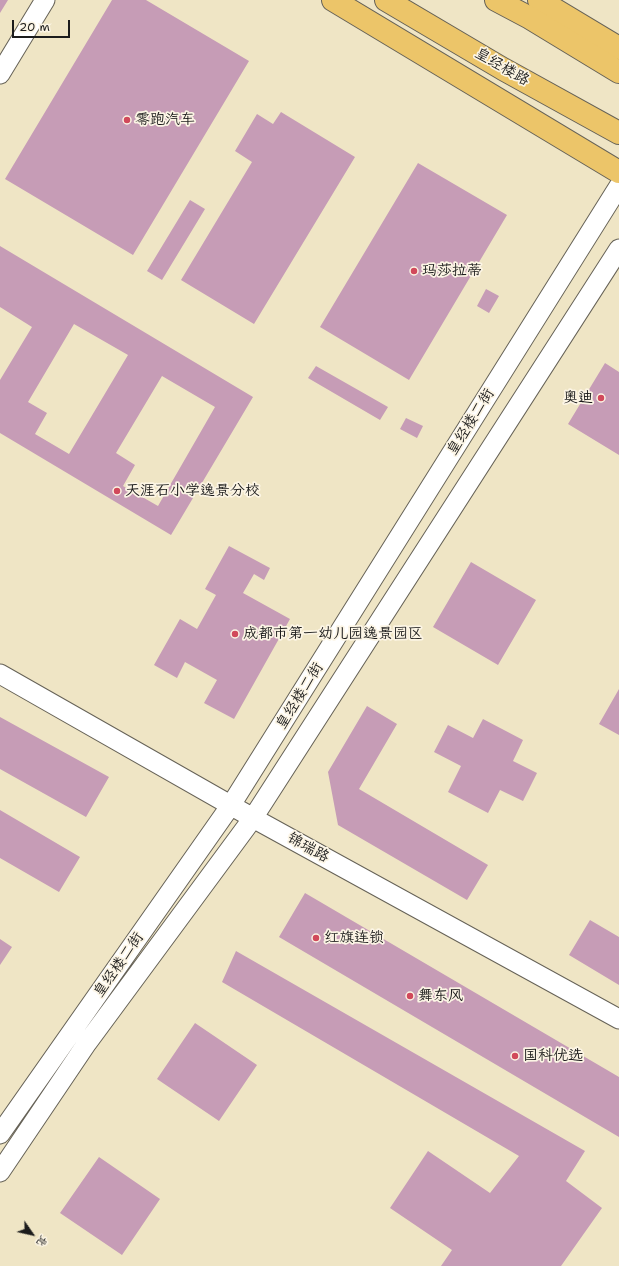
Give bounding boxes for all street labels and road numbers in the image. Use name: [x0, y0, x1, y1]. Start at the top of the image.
street label: 皇经楼路: [472, 44, 532, 90]
street label: 皇经楼二街: [443, 385, 499, 459]
street label: 皇经楼二街: [272, 659, 328, 733]
street label: 锦瑞路: [284, 829, 332, 867]
street label: 皇经楼二街: [90, 929, 148, 1001]

